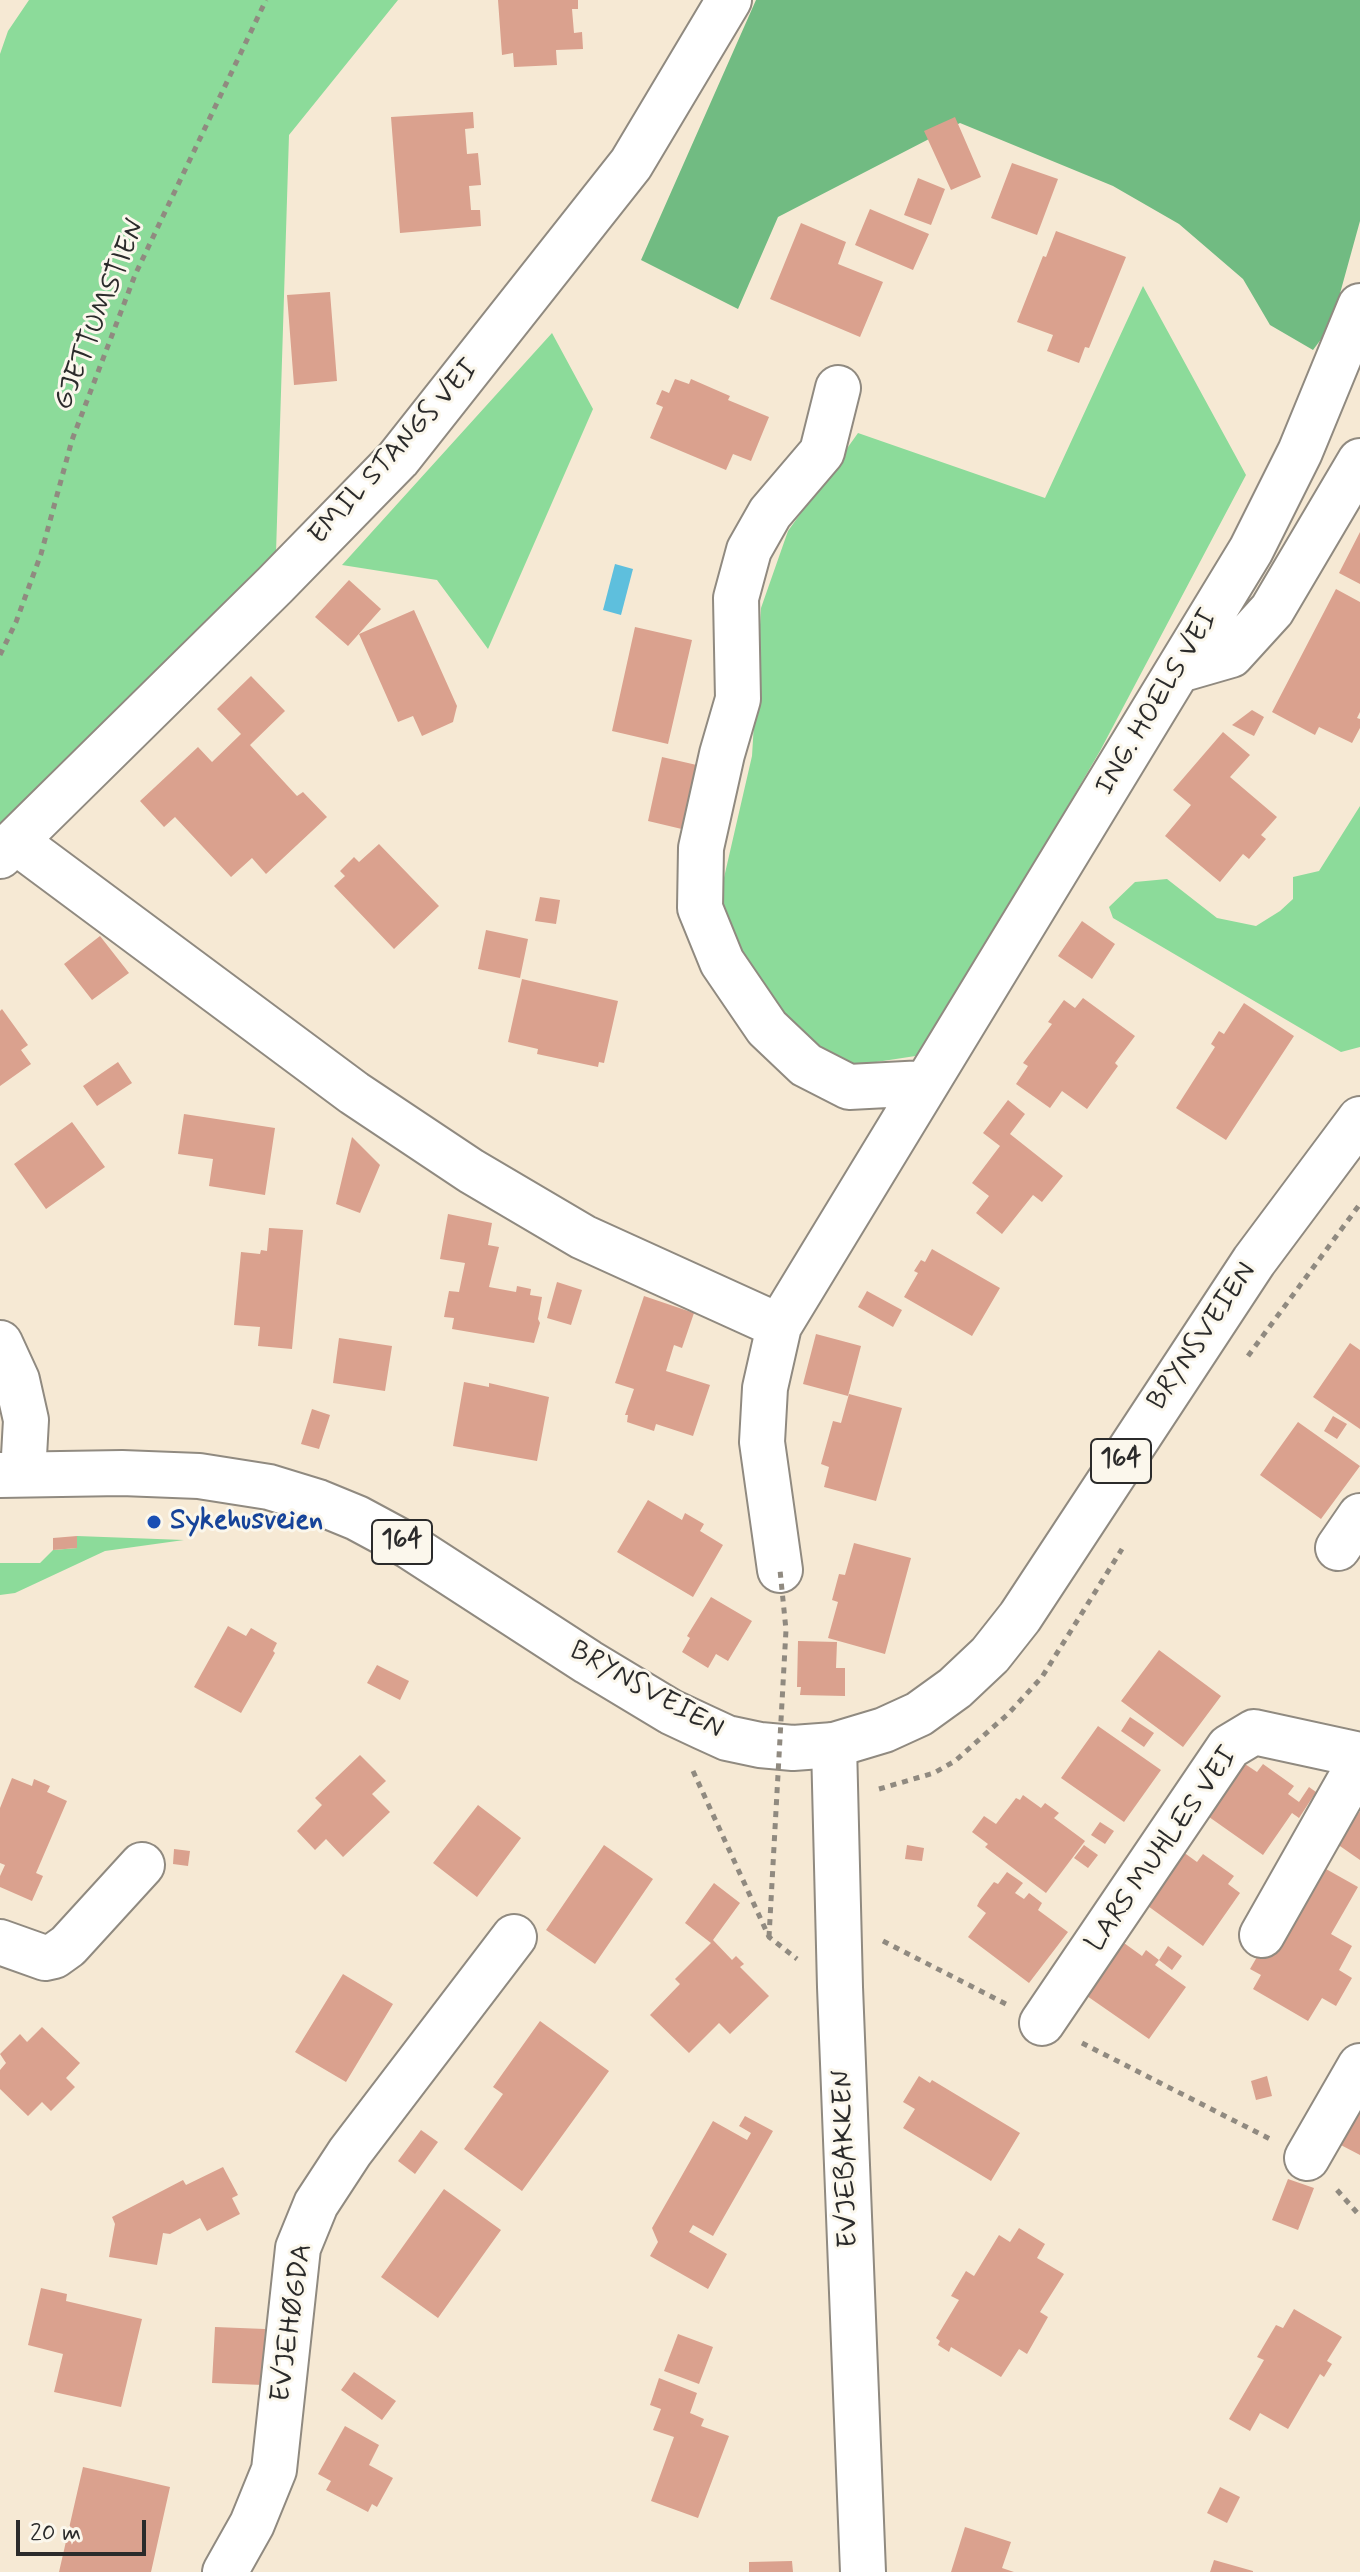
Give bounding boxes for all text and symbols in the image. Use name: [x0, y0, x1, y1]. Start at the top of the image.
street label: GJETTUMSTIEN: [47, 215, 155, 415]
street label: EMIL STANGS VEI: [303, 353, 487, 553]
street label: ING. HOELS VEI: [1089, 604, 1227, 802]
street label: BRYNSVEIEN: [1141, 1257, 1265, 1417]
road number: 164: [1091, 1439, 1151, 1483]
place label: Sykehusveien: [170, 1505, 323, 1539]
marker: Sykehusveien: [145, 1513, 163, 1531]
road number: 164: [372, 1520, 432, 1564]
street label: BRYNSVEIEN: [563, 1635, 729, 1747]
street label: LARS MUHLES VEI: [1080, 1741, 1246, 1959]
street label: EVJEBAKKEN: [827, 2069, 867, 2249]
street label: EVJEHØGDA: [265, 2242, 321, 2404]
scale bar: [20, 2504, 150, 2554]
text: 20 m: [30, 2518, 81, 2549]

